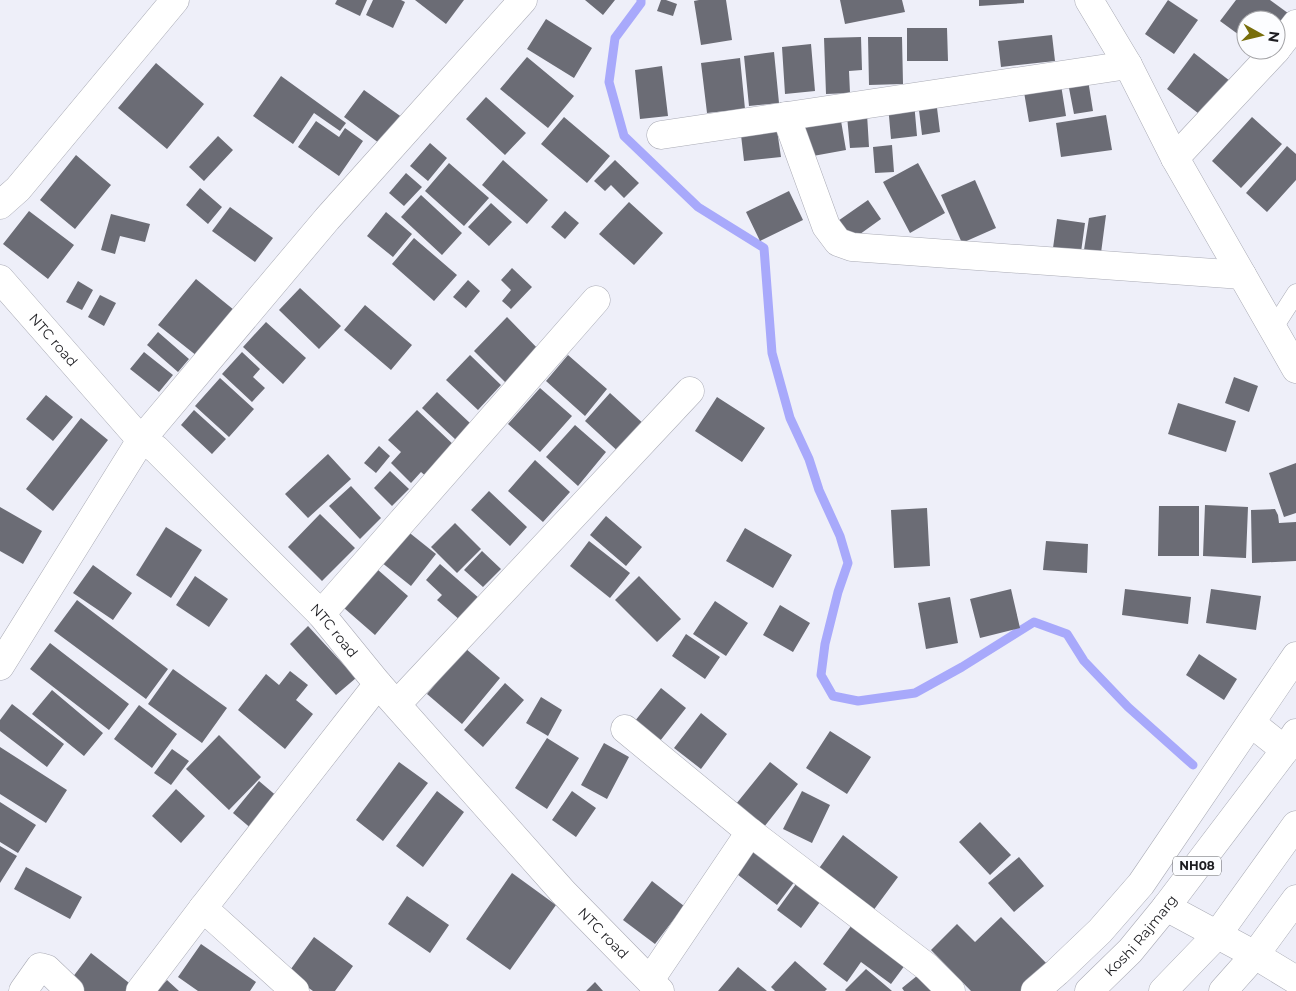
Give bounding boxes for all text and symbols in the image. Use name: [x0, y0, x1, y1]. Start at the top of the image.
north arrow: [1236, 10, 1286, 60]
text: N: [1264, 30, 1284, 44]
street label: NTC road: [25, 310, 81, 370]
street label: NTC road: [307, 600, 362, 661]
road number: NH08: [1173, 856, 1221, 876]
street label: Koshi Rajmarg: [1100, 891, 1181, 980]
street label: NTC road: [574, 904, 632, 963]

